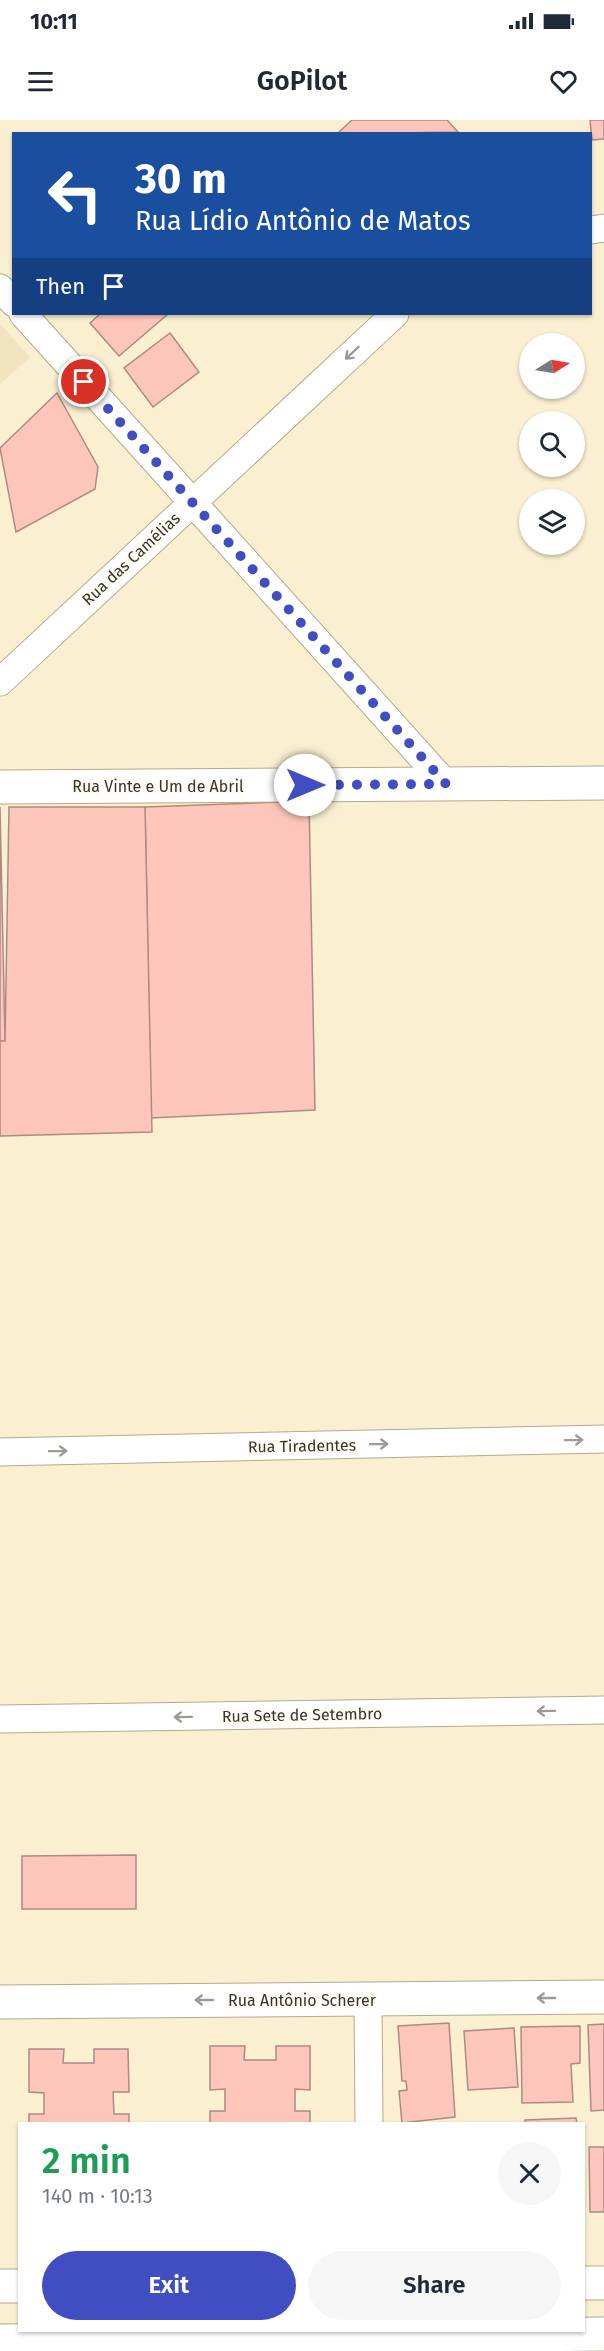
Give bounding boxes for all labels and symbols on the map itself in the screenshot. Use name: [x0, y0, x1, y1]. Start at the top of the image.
north arrow: [519, 333, 585, 399]
one-way arrow: [345, 346, 360, 360]
pin: [58, 356, 109, 407]
street label: Rua das Camélias: [78, 509, 184, 609]
position arrow: [273, 753, 337, 817]
street label: Rua Vinte e Um de Abril: [72, 777, 244, 796]
one-way arrow: [564, 1434, 584, 1445]
street label: Rua Tiradentes: [248, 1436, 356, 1456]
one-way arrow: [369, 1438, 389, 1450]
one-way arrow: [48, 1445, 68, 1457]
street label: Rua Sete de Setembro: [222, 1704, 382, 1726]
one-way arrow: [536, 1705, 556, 1717]
one-way arrow: [173, 1711, 193, 1722]
street label: Rua Antônio Scherer: [228, 1991, 377, 2010]
one-way arrow: [536, 1992, 556, 2004]
one-way arrow: [194, 1994, 214, 2006]

